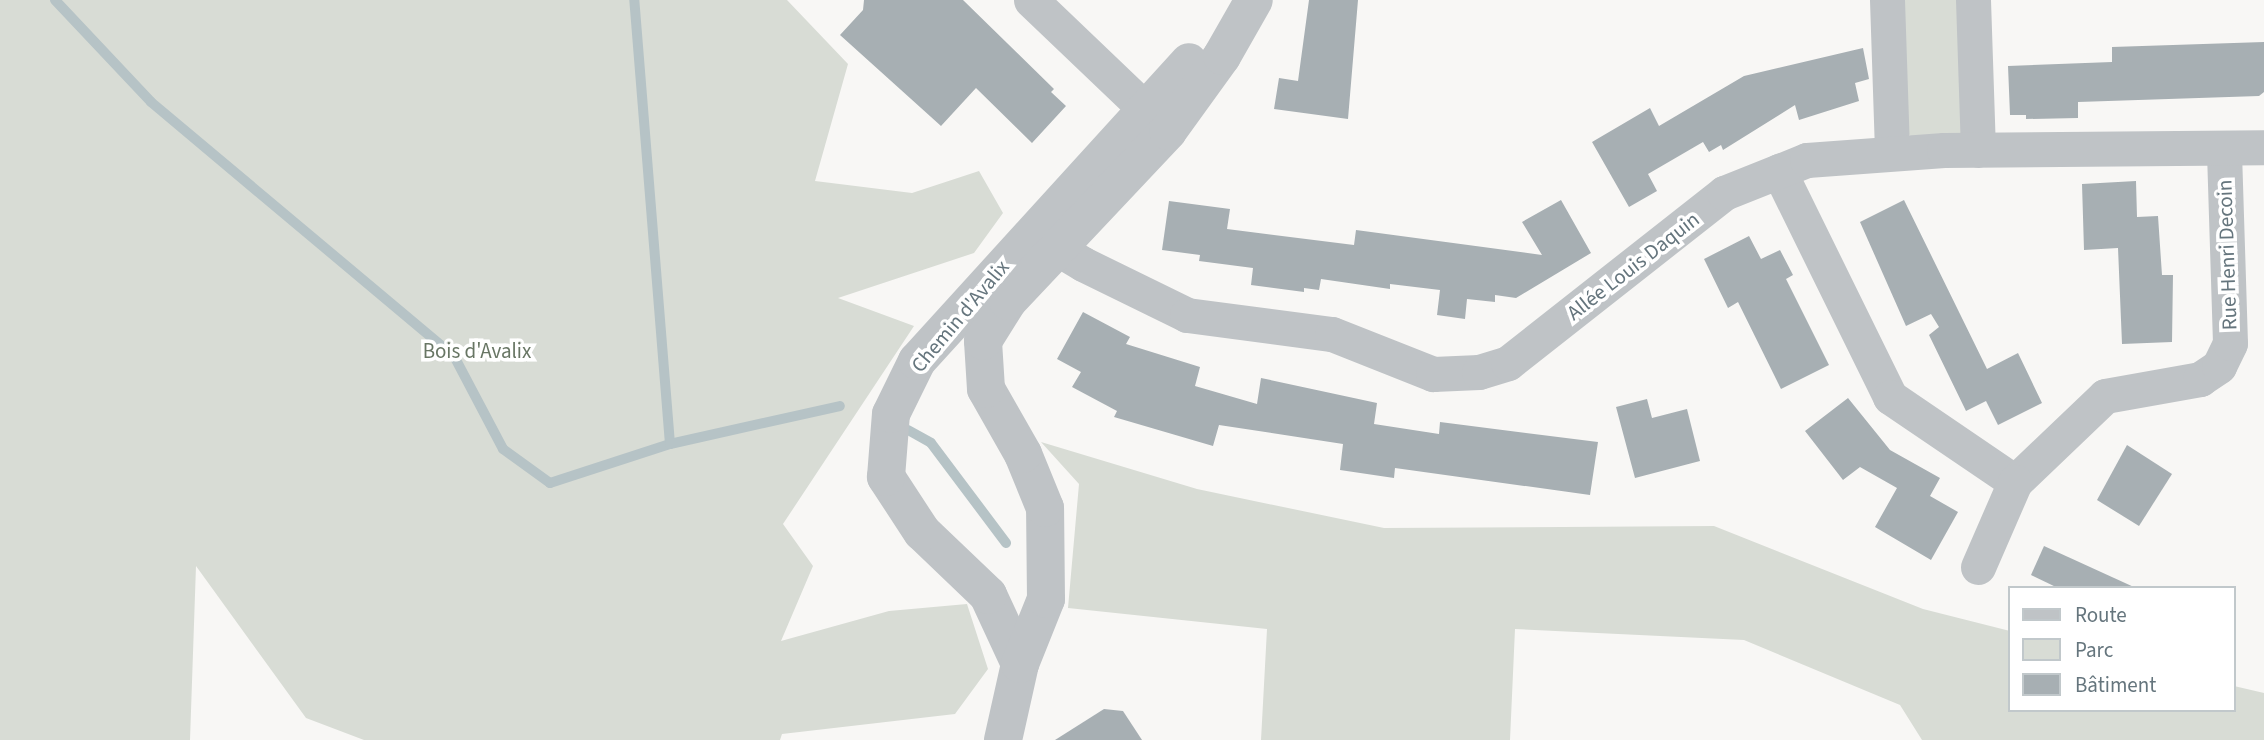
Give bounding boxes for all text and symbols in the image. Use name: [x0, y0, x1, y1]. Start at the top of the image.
street label: Rue Henri Decoin: [2212, 179, 2242, 331]
street label: Allée Louis Daquin: [1562, 206, 1704, 326]
street label: Chemin d'Avalix: [906, 255, 1014, 377]
park label: Bois d'Avalix: [423, 338, 531, 364]
legend: [2008, 586, 2236, 712]
text: Route: [2075, 600, 2127, 630]
text: Parc: [2075, 635, 2113, 665]
text: Bâtiment: [2075, 670, 2156, 700]

